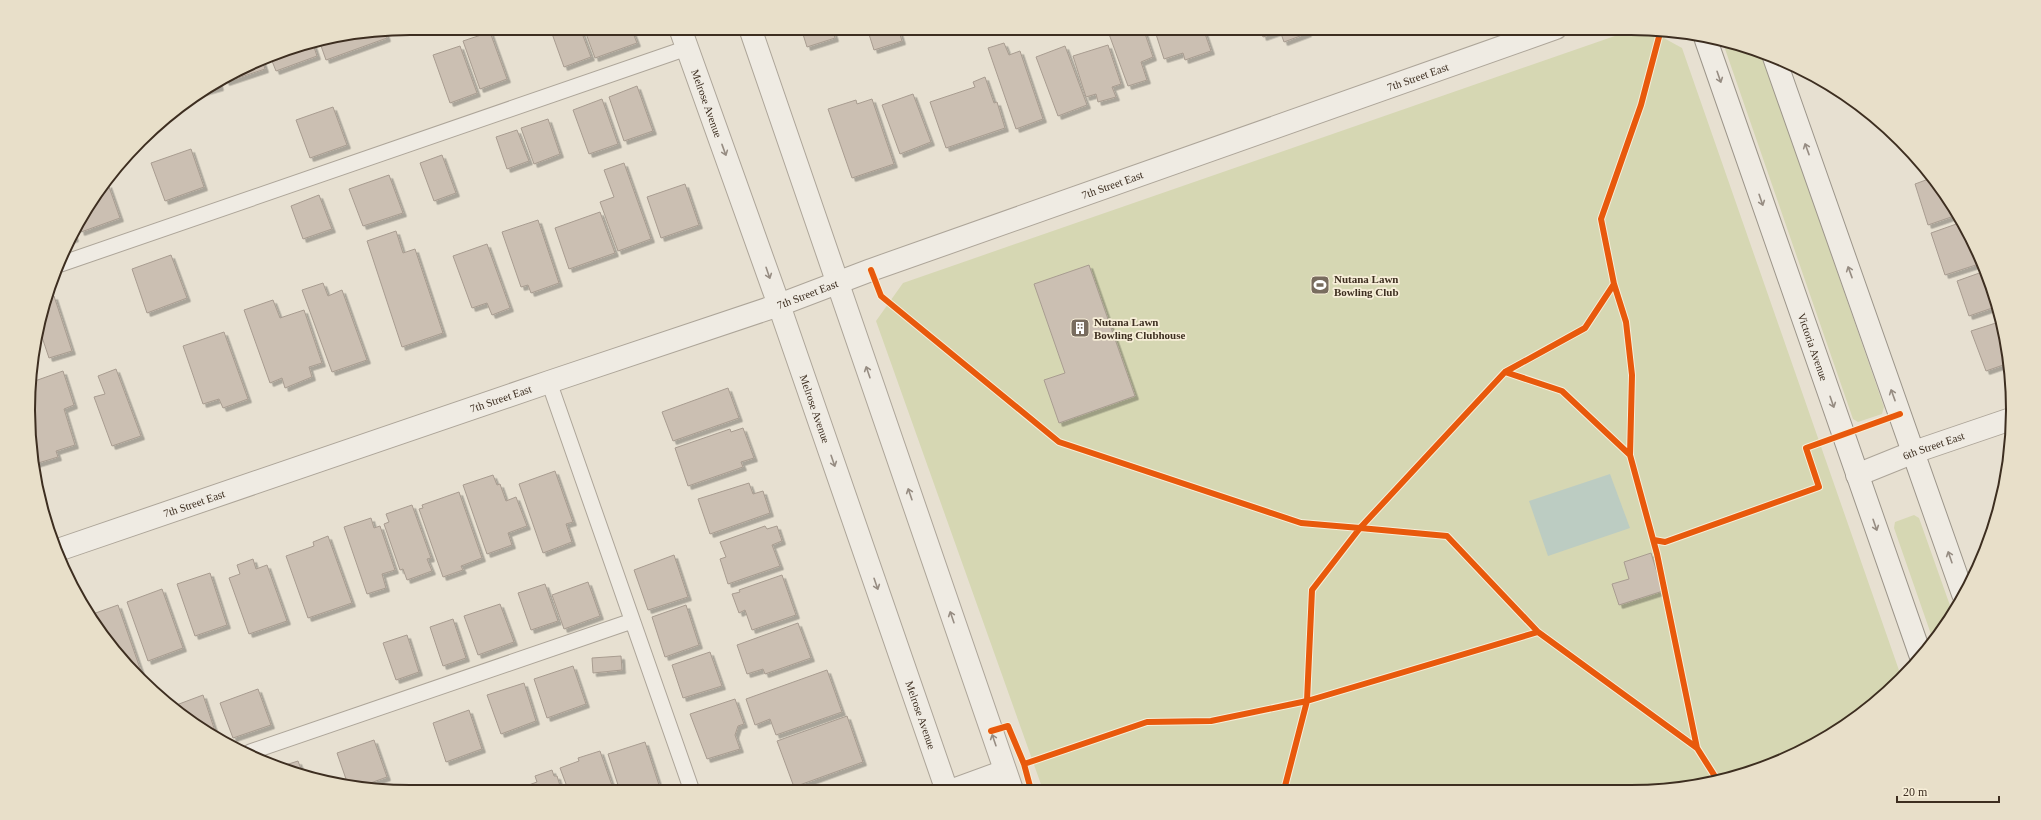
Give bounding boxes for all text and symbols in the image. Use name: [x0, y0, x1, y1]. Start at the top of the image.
street label: 7th Street East: [1386, 60, 1450, 93]
street label: Melrose Avenue: [689, 68, 725, 139]
one-way arrow: [1715, 71, 1723, 83]
one-way arrow: [720, 144, 728, 156]
one-way arrow: [1802, 144, 1810, 156]
street label: 7th Street East: [1080, 168, 1145, 201]
one-way arrow: [1758, 193, 1766, 205]
one-way arrow: [764, 266, 772, 278]
one-way arrow: [1846, 266, 1853, 279]
place label: Nutana Lawn Bowling Club: [1334, 273, 1399, 298]
sports icon: Nutana Lawn Bowling Club: [1309, 274, 1331, 296]
street label: 7th Street East: [775, 277, 840, 311]
street label: Victoria Avenue: [1796, 311, 1830, 383]
place label: Nutana Lawn Bowling Clubhouse: [1094, 316, 1186, 341]
building icon: Nutana Lawn Bowling Clubhouse: [1069, 317, 1091, 339]
one-way arrow: [863, 366, 871, 378]
street label: Melrose Avenue: [798, 373, 832, 445]
street label: 7th Street East: [468, 382, 533, 415]
one-way arrow: [1889, 389, 1897, 401]
one-way arrow: [1829, 395, 1836, 408]
street label: 6th Street East: [1901, 429, 1966, 462]
one-way arrow: [830, 455, 837, 468]
street label: 7th Street East: [162, 487, 226, 519]
one-way arrow: [906, 488, 913, 501]
one-way arrow: [1872, 518, 1879, 531]
one-way arrow: [1945, 551, 1953, 563]
one-way arrow: [872, 578, 880, 590]
one-way arrow: [948, 611, 955, 624]
street label: Melrose Avenue: [903, 679, 938, 751]
one-way arrow: [990, 735, 998, 747]
scale bar: [1897, 778, 1999, 804]
text: 20 m: [1903, 785, 1928, 799]

